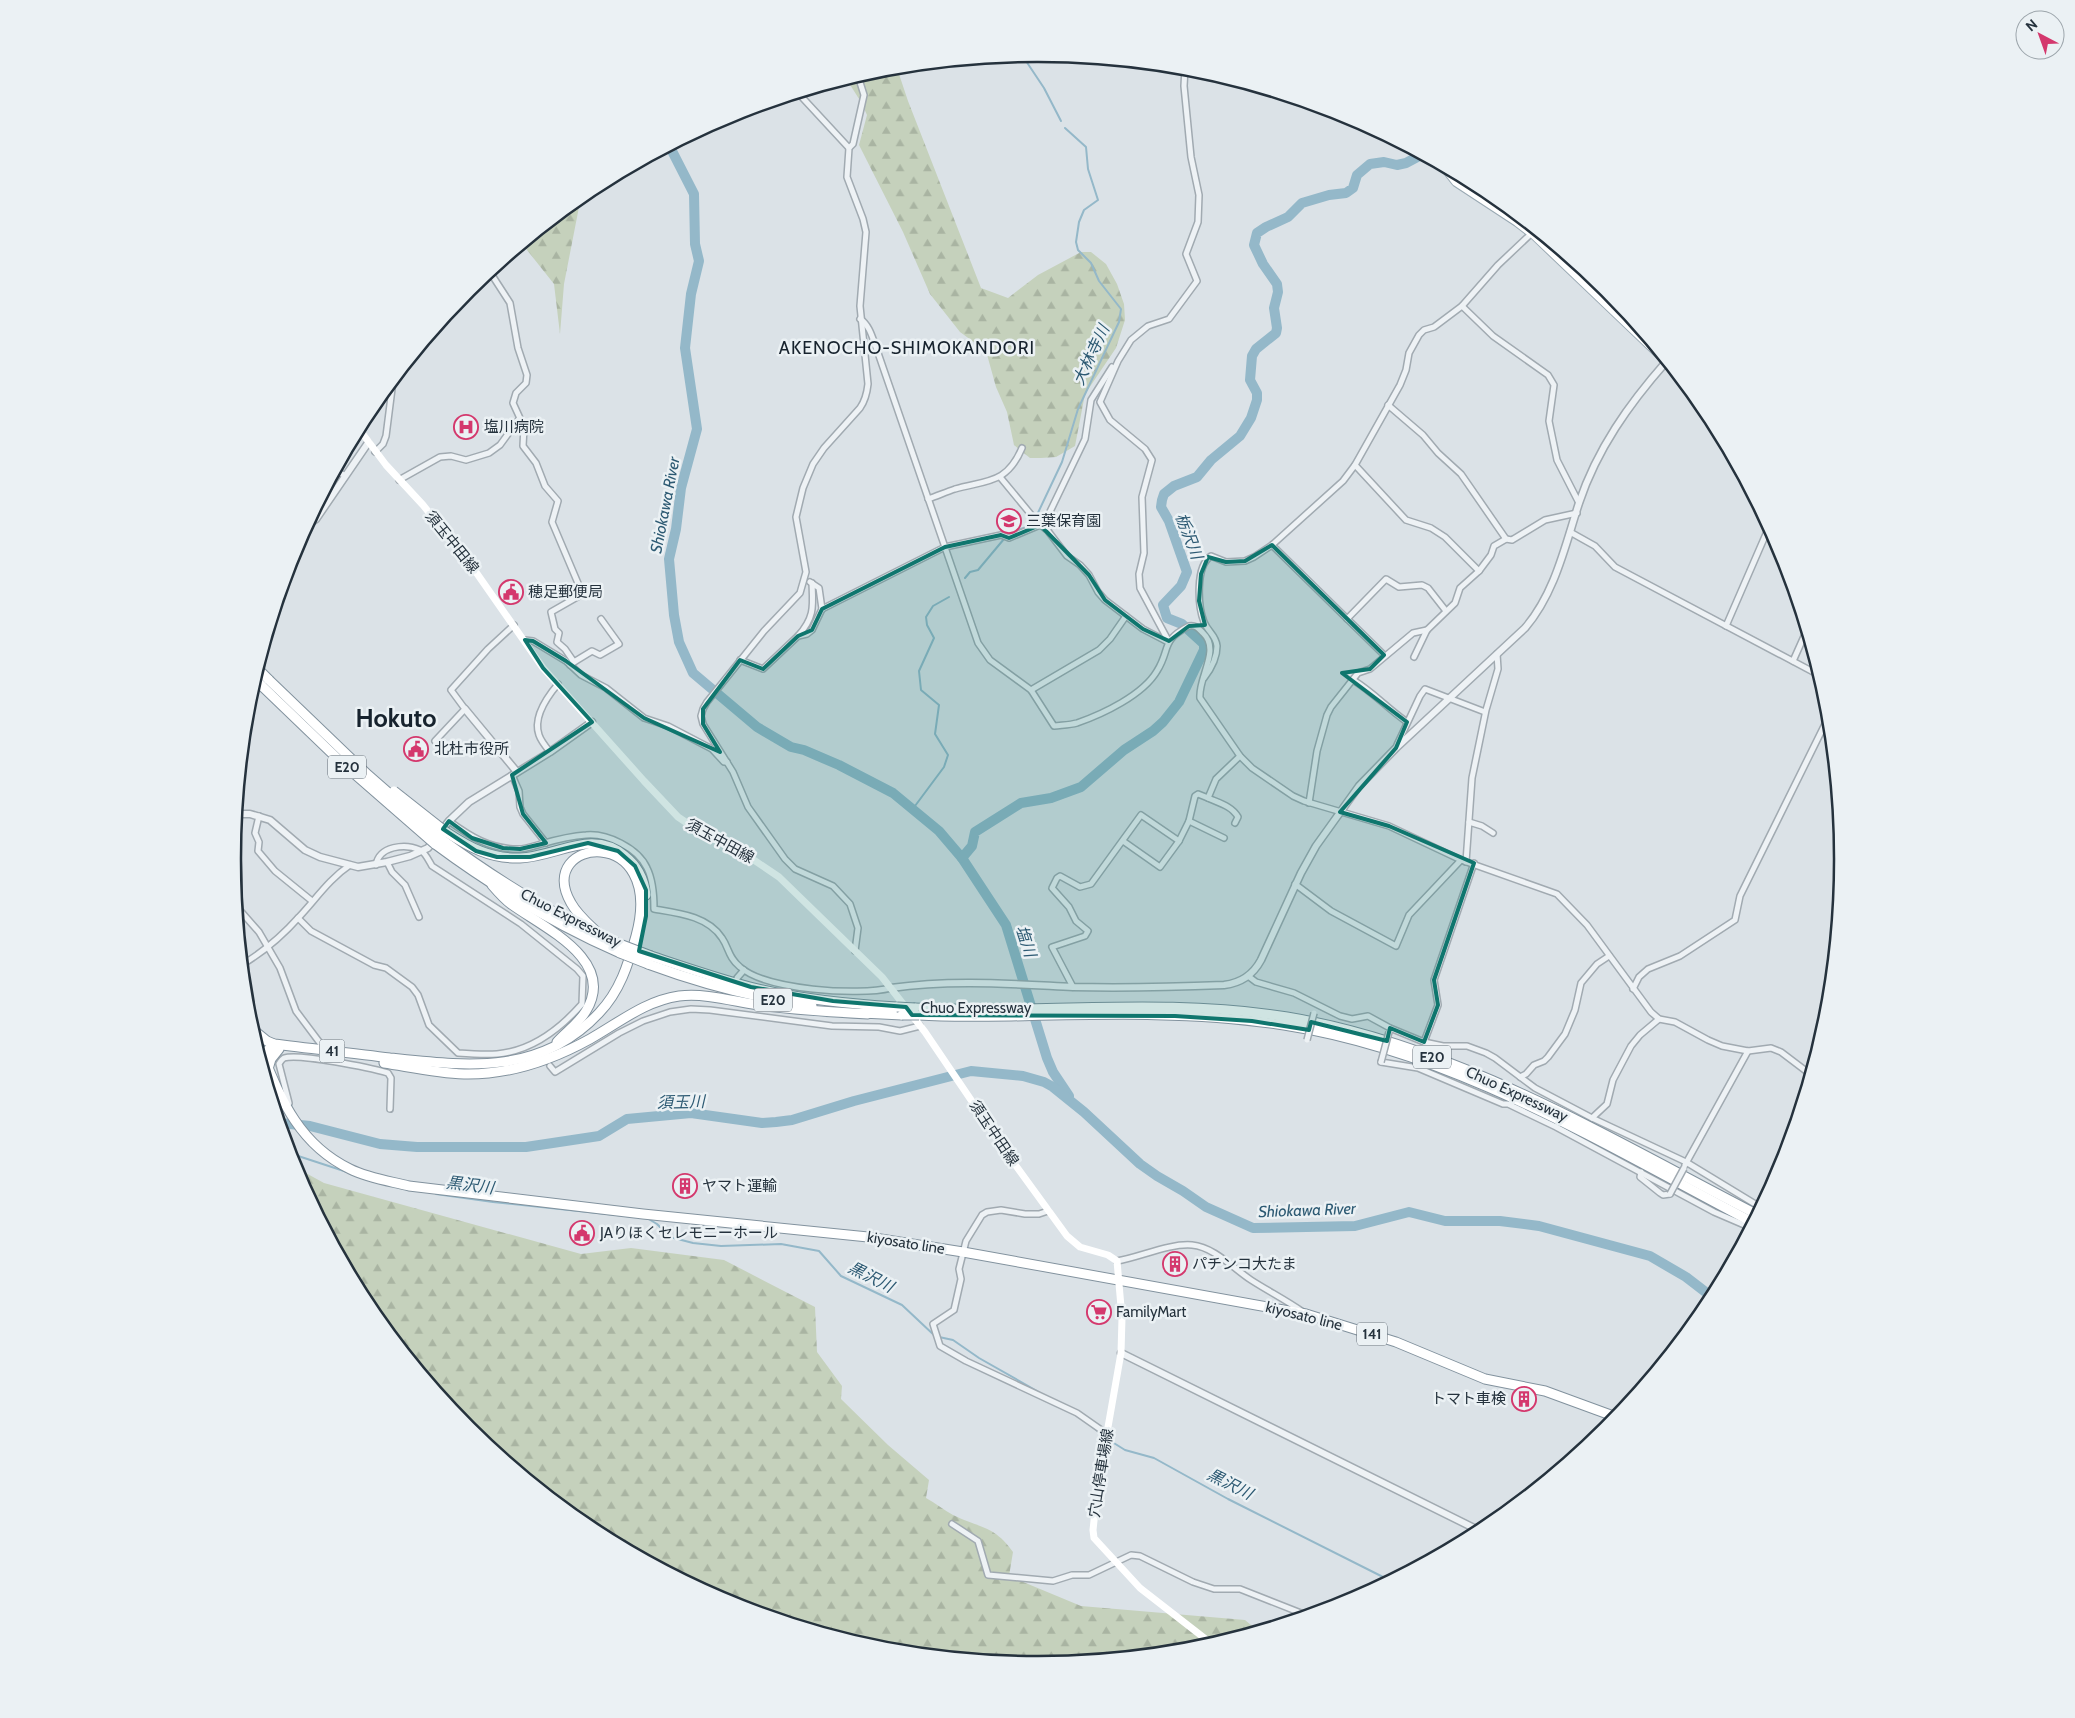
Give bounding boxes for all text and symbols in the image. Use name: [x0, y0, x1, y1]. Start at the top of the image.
north arrow: [2015, 10, 2065, 60]
text: N: [2022, 15, 2041, 35]
water label: 大林寺川: [1069, 320, 1114, 388]
district label: AKENOCHO-SHIMOKANDORI: [779, 337, 1035, 359]
hospital icon: 塩川病院: [453, 414, 479, 440]
place label: 塩川病院: [484, 418, 544, 436]
water label: Shiokawa River: [646, 454, 684, 555]
street label: 須玉中田線: [421, 507, 483, 577]
school or university icon: 三葉保育園: [996, 508, 1022, 534]
water label: 栃沢川: [1172, 510, 1207, 564]
place label: 三葉保育園: [1026, 512, 1101, 530]
public building icon: 穂足郵便局: [498, 579, 524, 605]
place label: 穂足郵便局: [528, 583, 603, 601]
district label: Hokuto: [356, 703, 436, 733]
public building icon: 北杜市役所: [403, 736, 429, 762]
place label: 北杜市役所: [434, 740, 509, 758]
road number: E20: [328, 756, 366, 779]
street label: 須玉中田線: [683, 815, 757, 867]
street label: Chuo Expressway: [518, 885, 625, 951]
water label: 塩川: [1012, 923, 1041, 961]
road number: E20: [754, 988, 792, 1012]
street label: Chuo Expressway: [921, 999, 1032, 1017]
road number: 41: [320, 1040, 344, 1062]
road number: E20: [1413, 1046, 1451, 1068]
street label: Chuo Expressway: [1463, 1062, 1571, 1126]
water label: 須玉川: [657, 1092, 707, 1112]
street label: 須玉中田線: [966, 1097, 1022, 1169]
water label: 黒沢川: [445, 1173, 497, 1198]
building icon: ヤマト運輸: [672, 1173, 698, 1199]
place label: ヤマト運輸: [702, 1177, 777, 1195]
water label: Shiokawa River: [1258, 1199, 1357, 1221]
public building icon: JAりほくセレモニーホール: [569, 1220, 595, 1246]
place label: JAりほくセレモニーホール: [599, 1224, 778, 1242]
street label: kiyosato line: [866, 1228, 946, 1258]
building icon: パチンコ大たま: [1162, 1251, 1188, 1277]
place label: パチンコ大たま: [1192, 1255, 1297, 1273]
water label: 黒沢川: [845, 1258, 898, 1297]
street label: kiyosato line: [1264, 1298, 1344, 1334]
supermarket icon: FamilyMart: [1086, 1299, 1112, 1325]
place label: FamilyMart: [1116, 1303, 1186, 1321]
road number: 141: [1357, 1322, 1387, 1346]
building icon: トマト車検: [1511, 1386, 1537, 1412]
place label: トマト車検: [1431, 1390, 1506, 1408]
street label: 穴山停車場線: [1085, 1427, 1117, 1519]
water label: 黒沢川: [1204, 1465, 1257, 1504]

